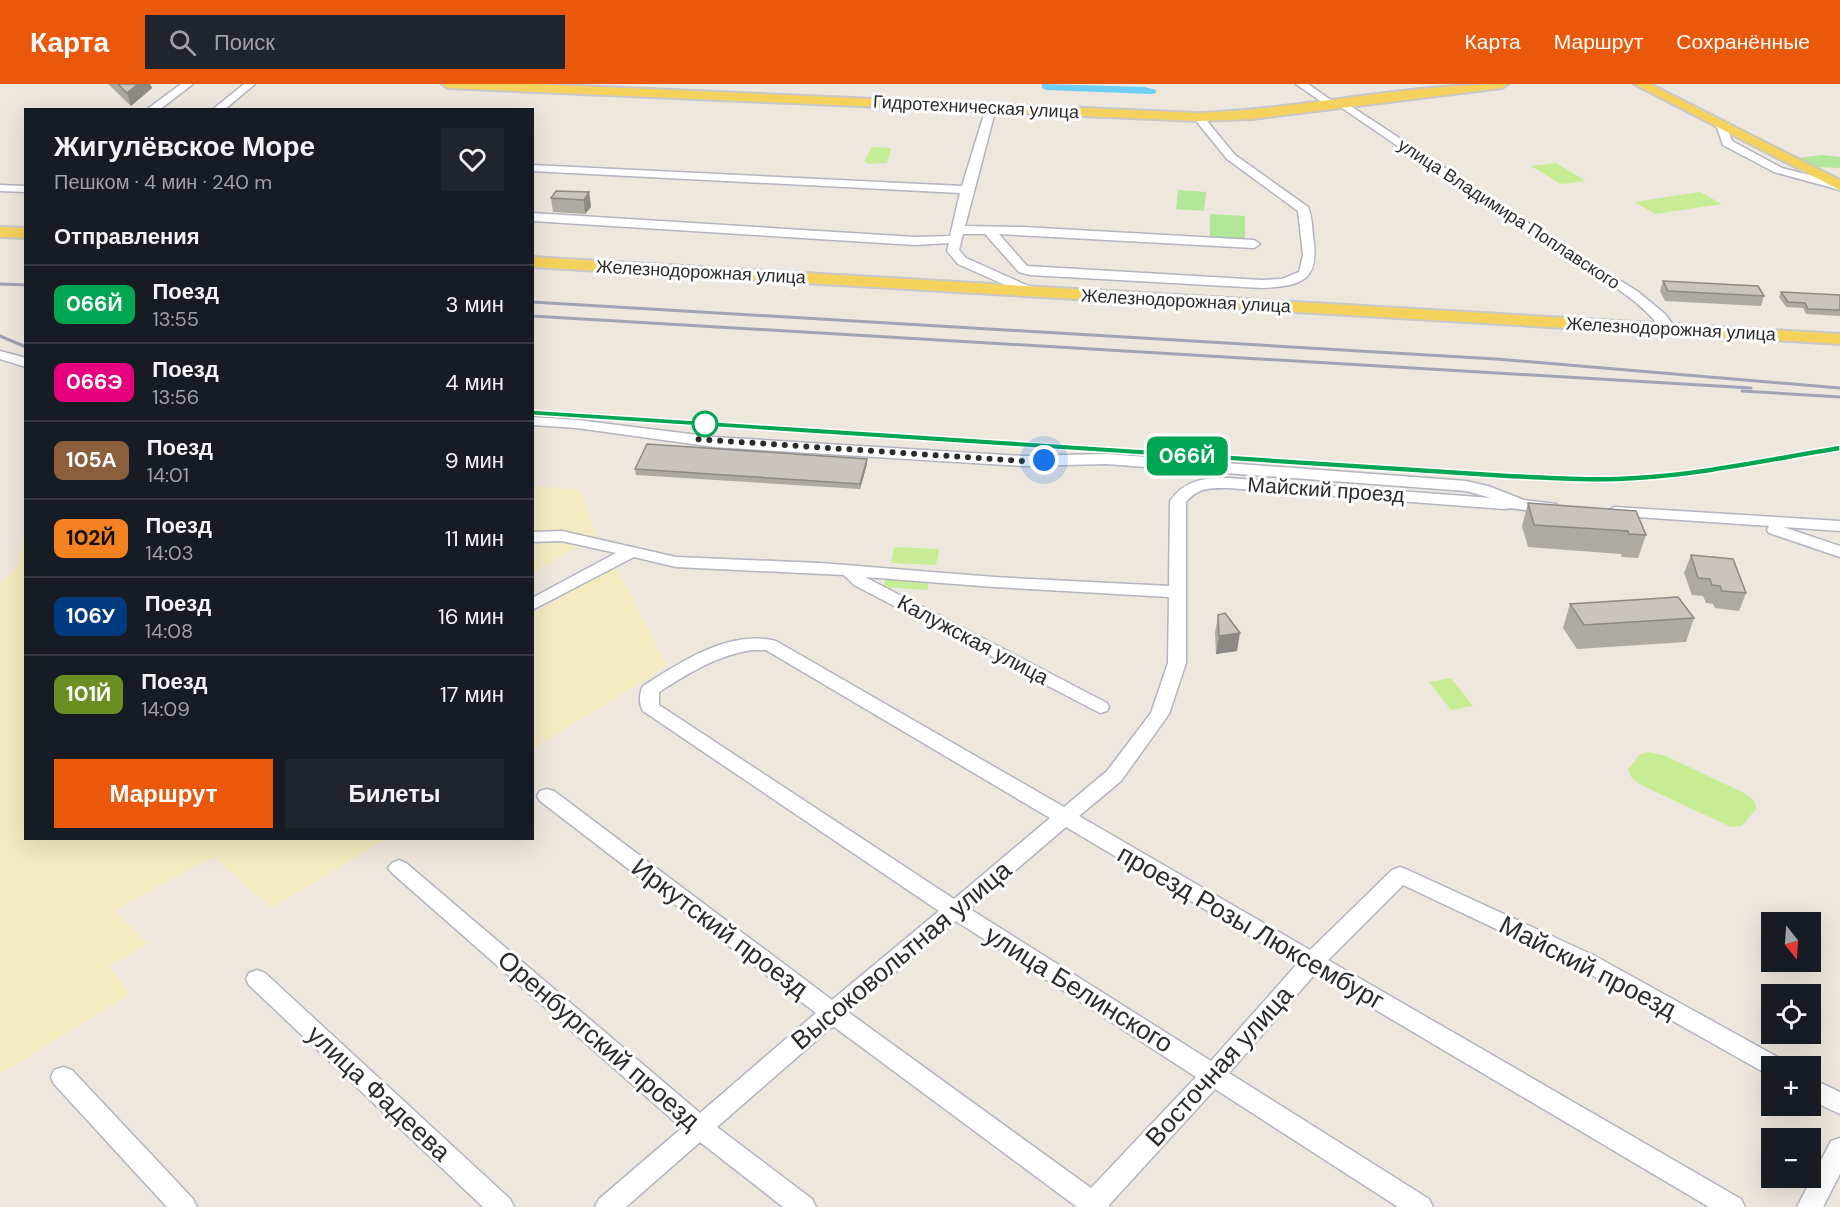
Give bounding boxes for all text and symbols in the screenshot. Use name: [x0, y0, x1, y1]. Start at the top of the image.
search box: [145, 15, 565, 69]
text: Карта: [30, 24, 109, 61]
icon: search: [166, 26, 199, 59]
text: Поиск: [214, 28, 275, 57]
text: Карта: [1465, 28, 1521, 56]
text: Маршрут: [1554, 28, 1643, 56]
text: Сохранённые: [1676, 28, 1810, 56]
street label: Гидротехническая улица: [872, 90, 1081, 124]
text: Жигулёвское Море: [54, 128, 315, 165]
button: heart: [441, 128, 504, 191]
street label: улица Владимира Поплавского: [1393, 133, 1625, 295]
text: Пешком · 4 мин · 240 m: [54, 169, 272, 195]
text: Отправления: [54, 222, 200, 251]
street label: Железнодорожная улица: [595, 255, 808, 290]
text: Поезд: [153, 277, 219, 306]
street label: Железнодорожная улица: [1080, 284, 1293, 319]
text: 066Й: [66, 290, 123, 318]
text: 3 мин: [446, 290, 504, 319]
text: 13:55: [153, 306, 199, 332]
street label: Железнодорожная улица: [1565, 312, 1778, 347]
text: Поезд: [152, 355, 219, 384]
text: 066Э: [66, 368, 122, 396]
text: 4 мин: [445, 368, 504, 397]
text: 13:56: [152, 384, 199, 410]
unlabelled marker: [692, 411, 718, 437]
text: Поезд: [147, 433, 213, 462]
line badge: 066Й: [1145, 436, 1229, 476]
text: 066Й: [1159, 442, 1215, 470]
your location: [1029, 445, 1059, 475]
text: 105А: [66, 446, 117, 474]
text: 9 мин: [445, 446, 504, 475]
text: 14:01: [147, 462, 189, 488]
street label: Майский проезд: [1247, 471, 1405, 509]
text: Поезд: [146, 511, 212, 540]
text: 102Й: [66, 524, 116, 552]
text: 11 мин: [445, 524, 504, 553]
text: 14:03: [146, 540, 193, 566]
street label: Калужская улица: [892, 588, 1054, 692]
text: Поезд: [145, 589, 211, 618]
text: 106У: [66, 602, 115, 630]
text: 16 мин: [438, 602, 504, 631]
text: 14:08: [145, 618, 193, 644]
text: Поезд: [141, 667, 208, 696]
text: 101Й: [66, 680, 111, 708]
text: 17 мин: [440, 680, 504, 709]
text: 14:09: [141, 696, 190, 722]
button: Маршрут: [54, 759, 273, 828]
button: Билеты: [285, 759, 504, 828]
street label: проезд Розы Люксембург: [1112, 837, 1390, 1017]
street label: Иркутский проезд: [625, 850, 815, 1006]
street label: Высоковольтная улица: [784, 853, 1019, 1057]
street label: Майский проезд: [1494, 908, 1682, 1026]
north arrow: [1761, 912, 1821, 972]
map controls: [1761, 912, 1821, 1188]
street label: улица Белинского: [979, 917, 1179, 1061]
street label: Оренбургский проезд: [491, 943, 707, 1137]
street label: Восточная улица: [1138, 978, 1301, 1154]
button: locate: [1761, 984, 1821, 1044]
street label: улица Фадеева: [300, 1018, 459, 1169]
button: +: [1761, 1056, 1821, 1116]
button: −: [1761, 1128, 1821, 1188]

